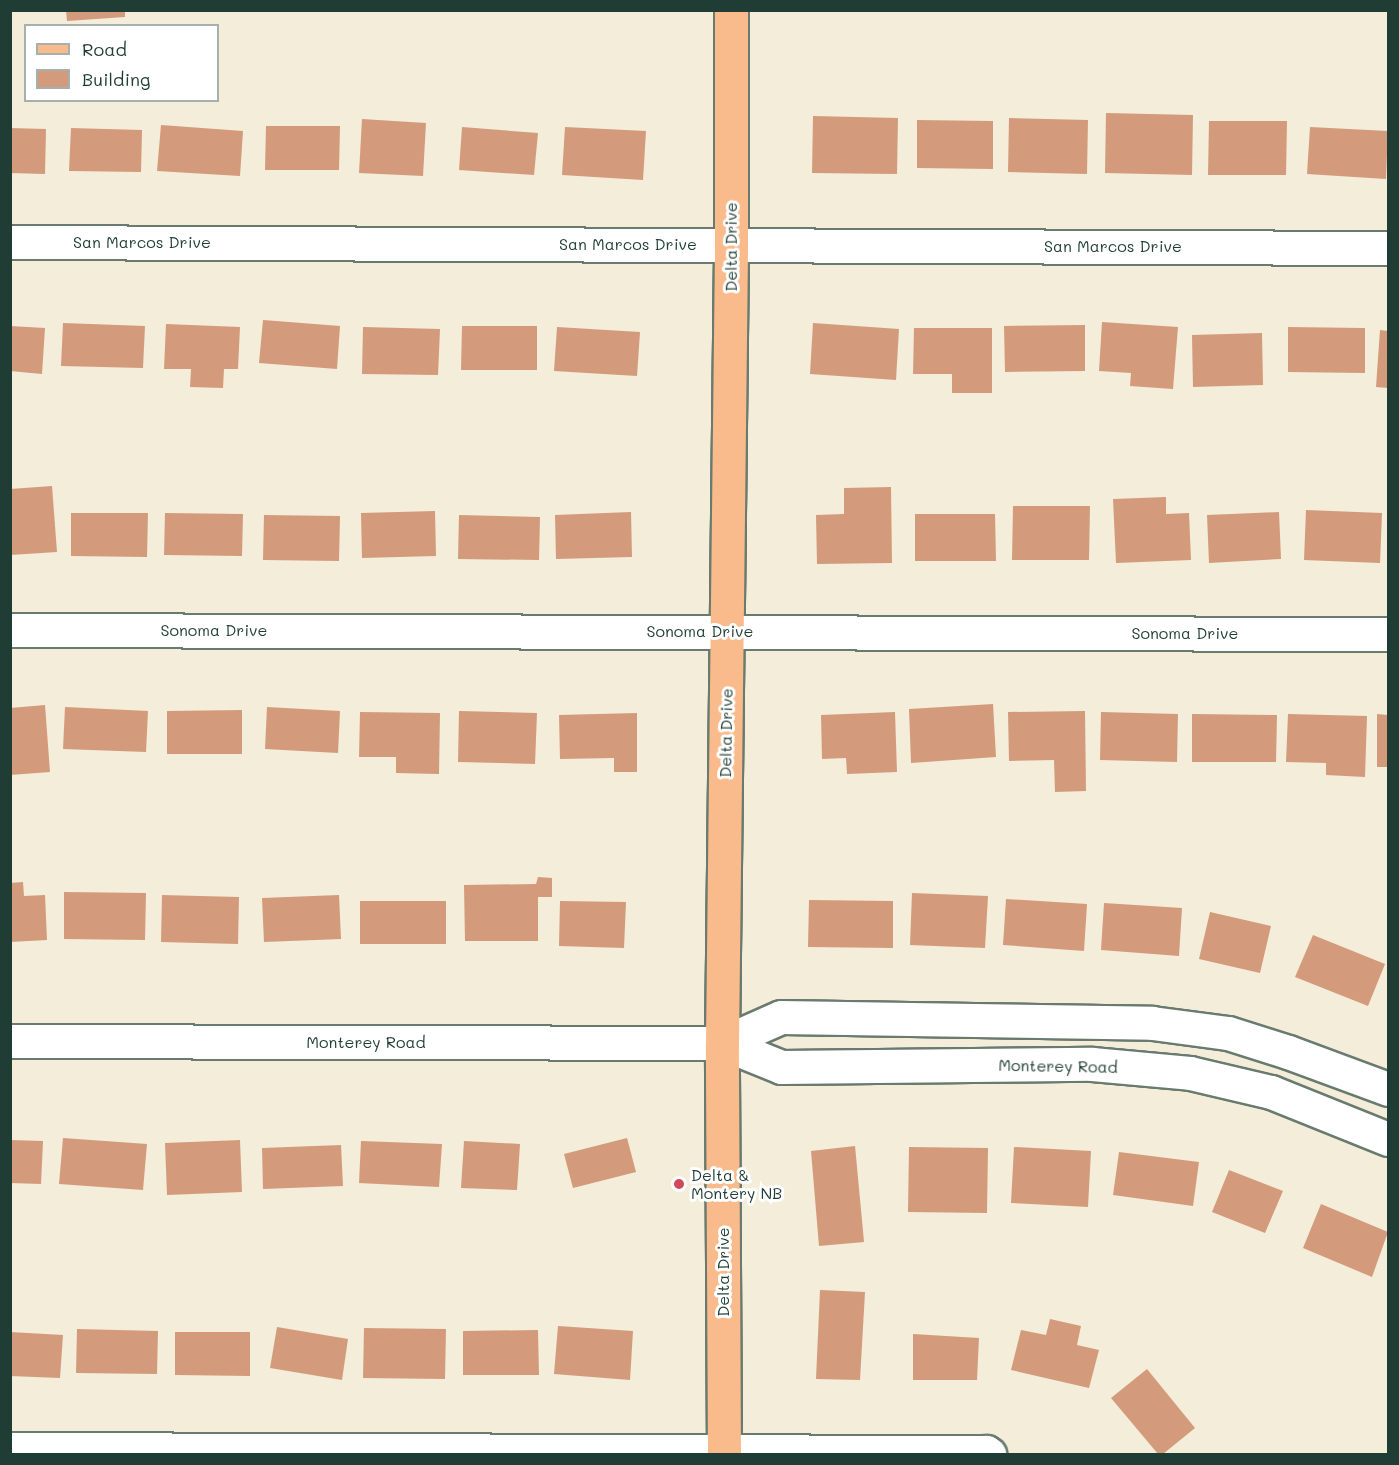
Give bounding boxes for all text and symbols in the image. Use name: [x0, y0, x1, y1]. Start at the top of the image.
legend: [24, 24, 219, 102]
text: Road: [82, 37, 127, 61]
text: Building: [82, 67, 150, 91]
street label: Delta Drive: [721, 202, 741, 292]
street label: San Marcos Drive: [73, 232, 211, 252]
street label: San Marcos Drive: [559, 234, 697, 254]
street label: San Marcos Drive: [1044, 236, 1182, 256]
street label: Sonoma Drive: [161, 620, 267, 640]
street label: Sonoma Drive: [647, 621, 753, 641]
street label: Sonoma Drive: [1132, 623, 1238, 643]
street label: Delta Drive: [716, 688, 736, 778]
street label: Monterey Road: [306, 1032, 426, 1052]
street label: Monterey Road: [998, 1055, 1118, 1077]
place label: Delta & Montery NB: [691, 1165, 782, 1203]
marker: Delta & Montery NB: [672, 1177, 686, 1191]
street label: Delta Drive: [713, 1227, 733, 1317]

